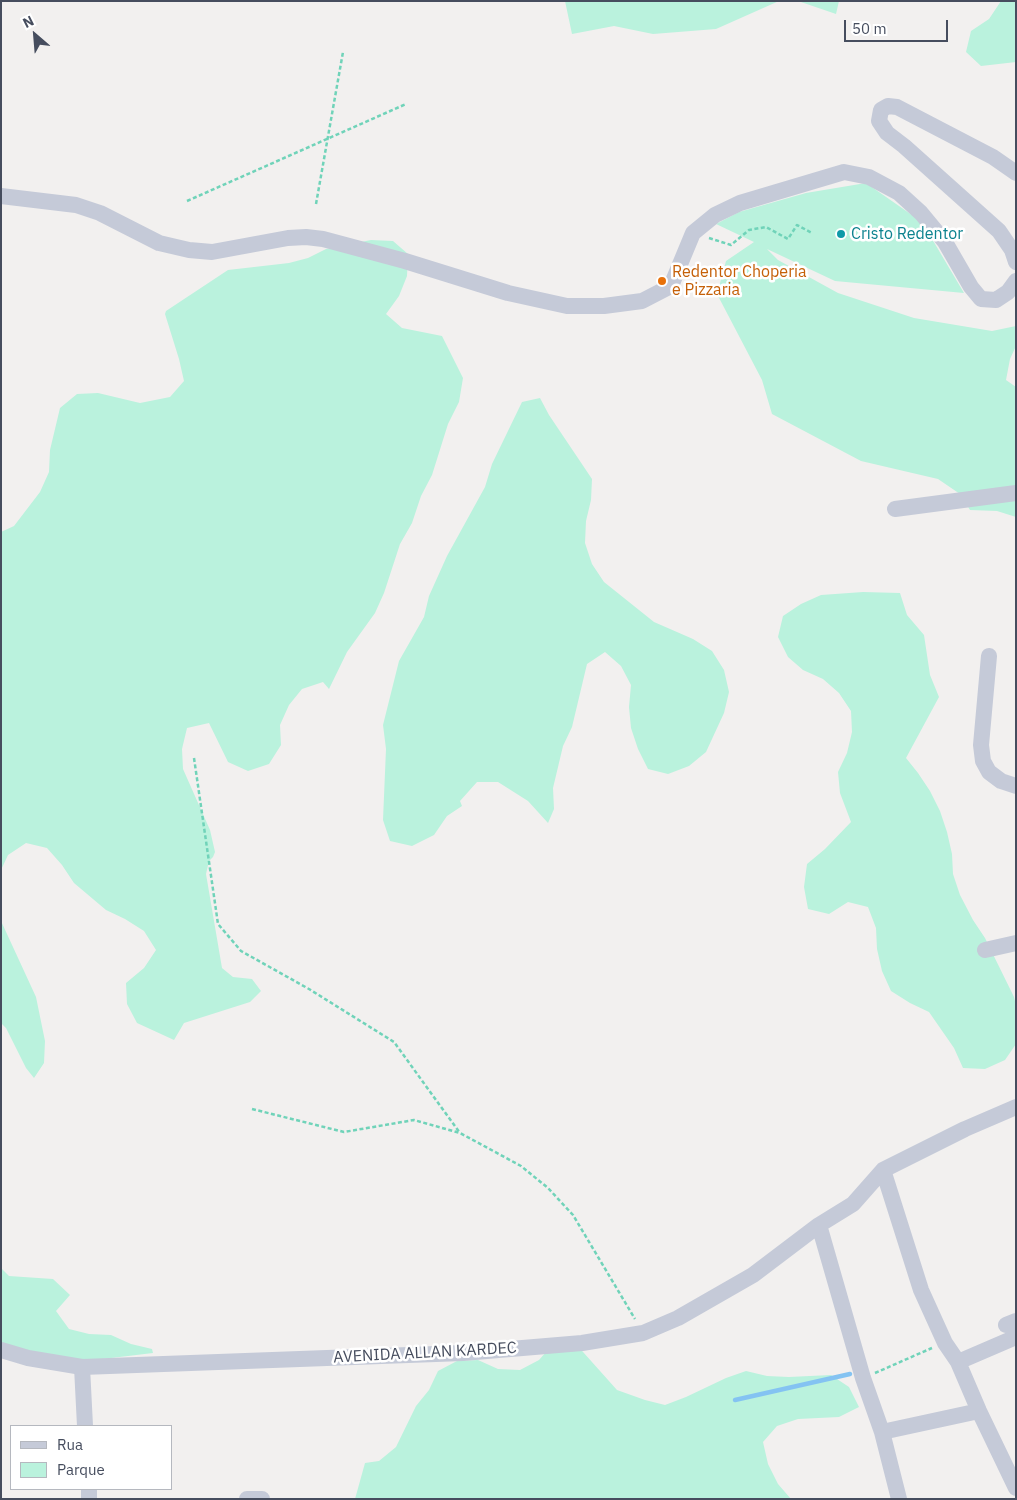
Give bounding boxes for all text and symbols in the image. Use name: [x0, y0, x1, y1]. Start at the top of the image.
north arrow: [10, 10, 60, 60]
scale bar: [847, 10, 951, 42]
text: N: [20, 11, 37, 32]
text: 50 m: [852, 19, 887, 38]
place label: Cristo Redentor: [851, 224, 963, 244]
marker: Cristo Redentor: [835, 228, 847, 240]
place label: Redentor Choperia e Pizzaria: [672, 262, 807, 300]
marker: Redentor Choperia e Pizzaria: [656, 275, 668, 287]
street label: AVENIDA ALLAN KARDEC: [333, 1339, 517, 1367]
legend: [10, 1425, 172, 1490]
text: Rua: [57, 1435, 83, 1454]
text: Parque: [57, 1460, 105, 1479]

